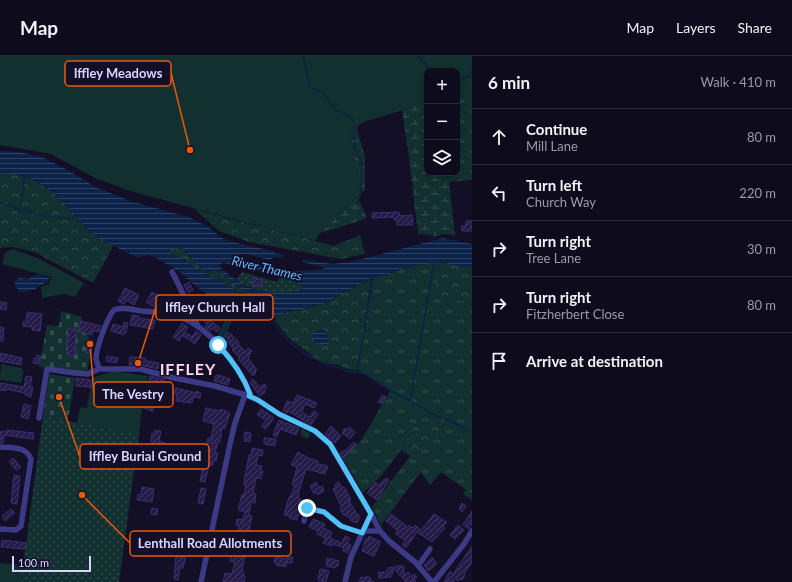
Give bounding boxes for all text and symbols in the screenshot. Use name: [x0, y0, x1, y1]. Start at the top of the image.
text: Map: [20, 16, 58, 39]
text: Map: [626, 19, 654, 36]
text: Layers: [676, 19, 716, 36]
text: Share: [738, 19, 772, 36]
callout: Iffley Meadows: [65, 61, 171, 86]
text: Iffley Meadows: [74, 65, 163, 81]
map controls: [424, 68, 460, 176]
button: +: [424, 68, 460, 104]
text: 6 min: [488, 72, 530, 93]
text: Walk · 410 m: [700, 74, 776, 90]
button: −: [424, 104, 460, 140]
text: Continue: [526, 120, 587, 138]
icon: ahead: [488, 126, 510, 148]
text: 80 m: [747, 129, 776, 145]
text: Mill Lane: [526, 138, 578, 154]
button: layers: [424, 140, 460, 176]
text: Turn left: [526, 176, 582, 194]
icon: left: [488, 182, 510, 204]
text: 220 m: [739, 185, 776, 201]
text: Church Way: [526, 194, 596, 210]
text: Turn right: [526, 232, 591, 250]
icon: right: [488, 238, 510, 260]
text: 30 m: [747, 241, 776, 257]
text: Tree Lane: [526, 250, 581, 266]
water label: River Thames: [230, 252, 304, 284]
text: Turn right: [526, 288, 591, 306]
icon: right: [488, 294, 510, 316]
callout: Iffley Church Hall: [156, 295, 273, 320]
text: 80 m: [747, 297, 776, 313]
text: Iffley Church Hall: [165, 299, 265, 315]
text: Fitzherbert Close: [526, 306, 624, 322]
route start: [209, 336, 227, 354]
icon: arrive: [488, 350, 510, 372]
text: Arrive at destination: [526, 352, 663, 370]
district label: IFFLEY: [160, 359, 216, 378]
callout: The Vestry: [94, 382, 173, 407]
text: The Vestry: [102, 386, 164, 402]
callout: Iffley Burial Ground: [80, 444, 209, 469]
text: Iffley Burial Ground: [89, 448, 201, 464]
route end: [298, 499, 316, 517]
callout: Lenthall Road Allotments: [130, 531, 291, 556]
text: Lenthall Road Allotments: [138, 535, 282, 551]
scale bar: [12, 554, 91, 573]
text: 100 m: [18, 556, 49, 569]

